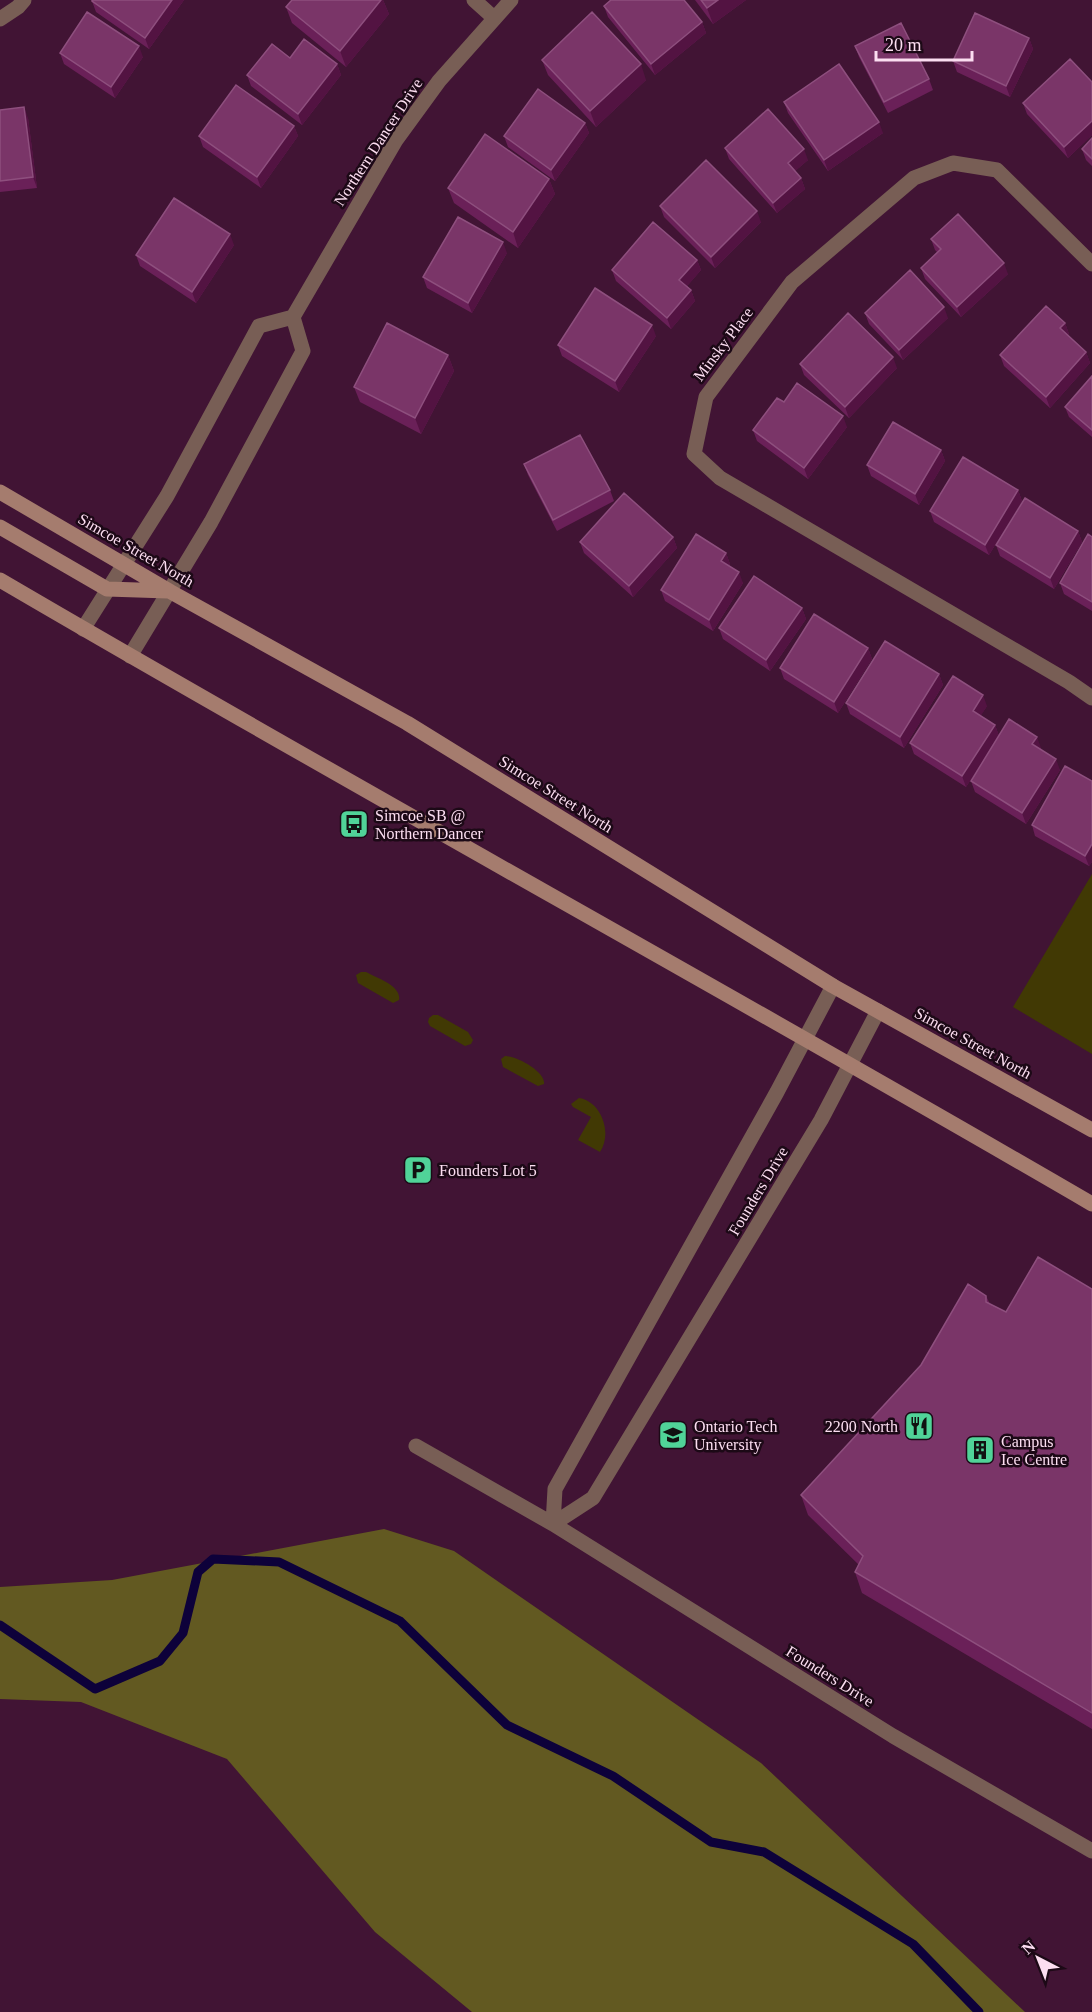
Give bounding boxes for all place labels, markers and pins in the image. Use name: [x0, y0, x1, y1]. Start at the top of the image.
place label: Simcoe SB @ Northern Dancer: [375, 807, 484, 842]
bus stop icon: Simcoe SB @ Northern Dancer: [338, 808, 370, 840]
parking icon: Founders Lot 5: [402, 1154, 434, 1186]
place label: Founders Lot 5: [439, 1162, 537, 1179]
restaurant icon: 2200 North: [903, 1410, 935, 1442]
place label: Ontario Tech University: [694, 1418, 777, 1454]
place label: 2200 North: [825, 1418, 898, 1435]
school or university icon: Ontario Tech University: [657, 1419, 689, 1451]
place label: Campus Ice Centre: [1001, 1433, 1067, 1468]
building icon: Campus Ice Centre: [964, 1434, 996, 1466]

